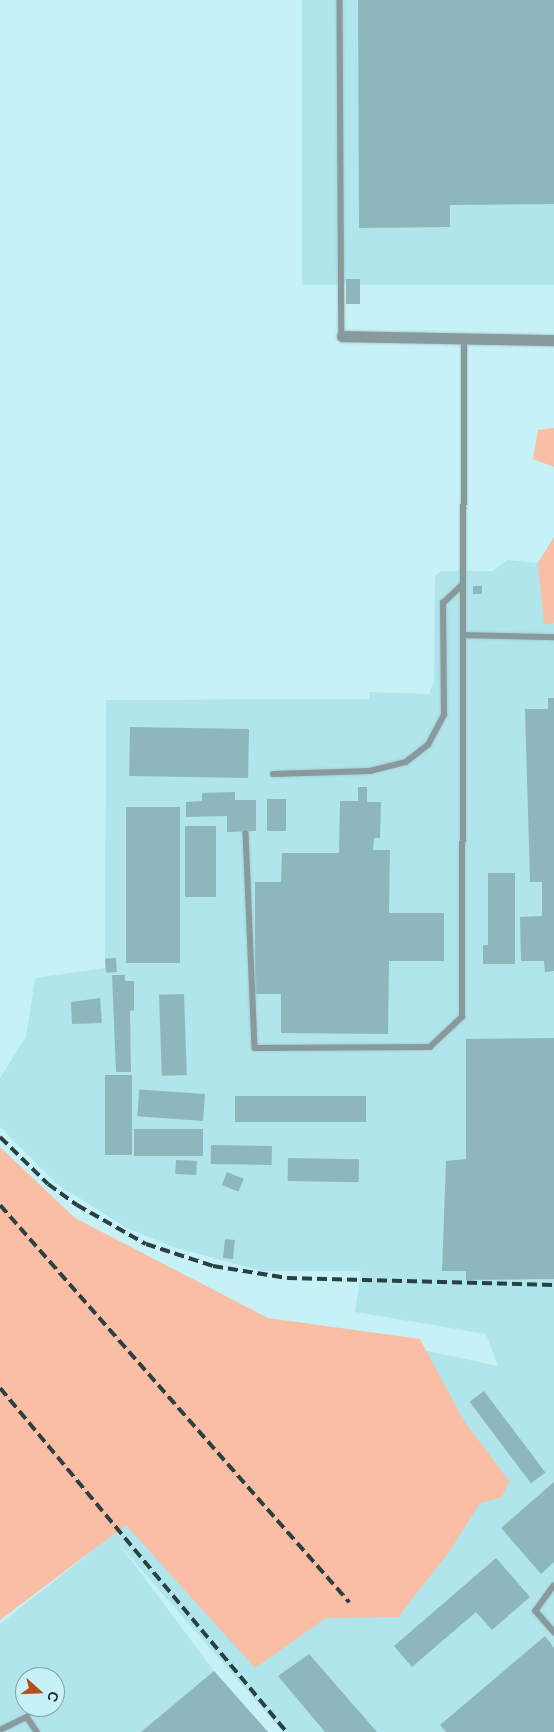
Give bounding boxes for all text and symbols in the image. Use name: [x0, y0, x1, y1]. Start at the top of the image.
north arrow: [15, 1667, 65, 1717]
text: С: [44, 1689, 62, 1704]

